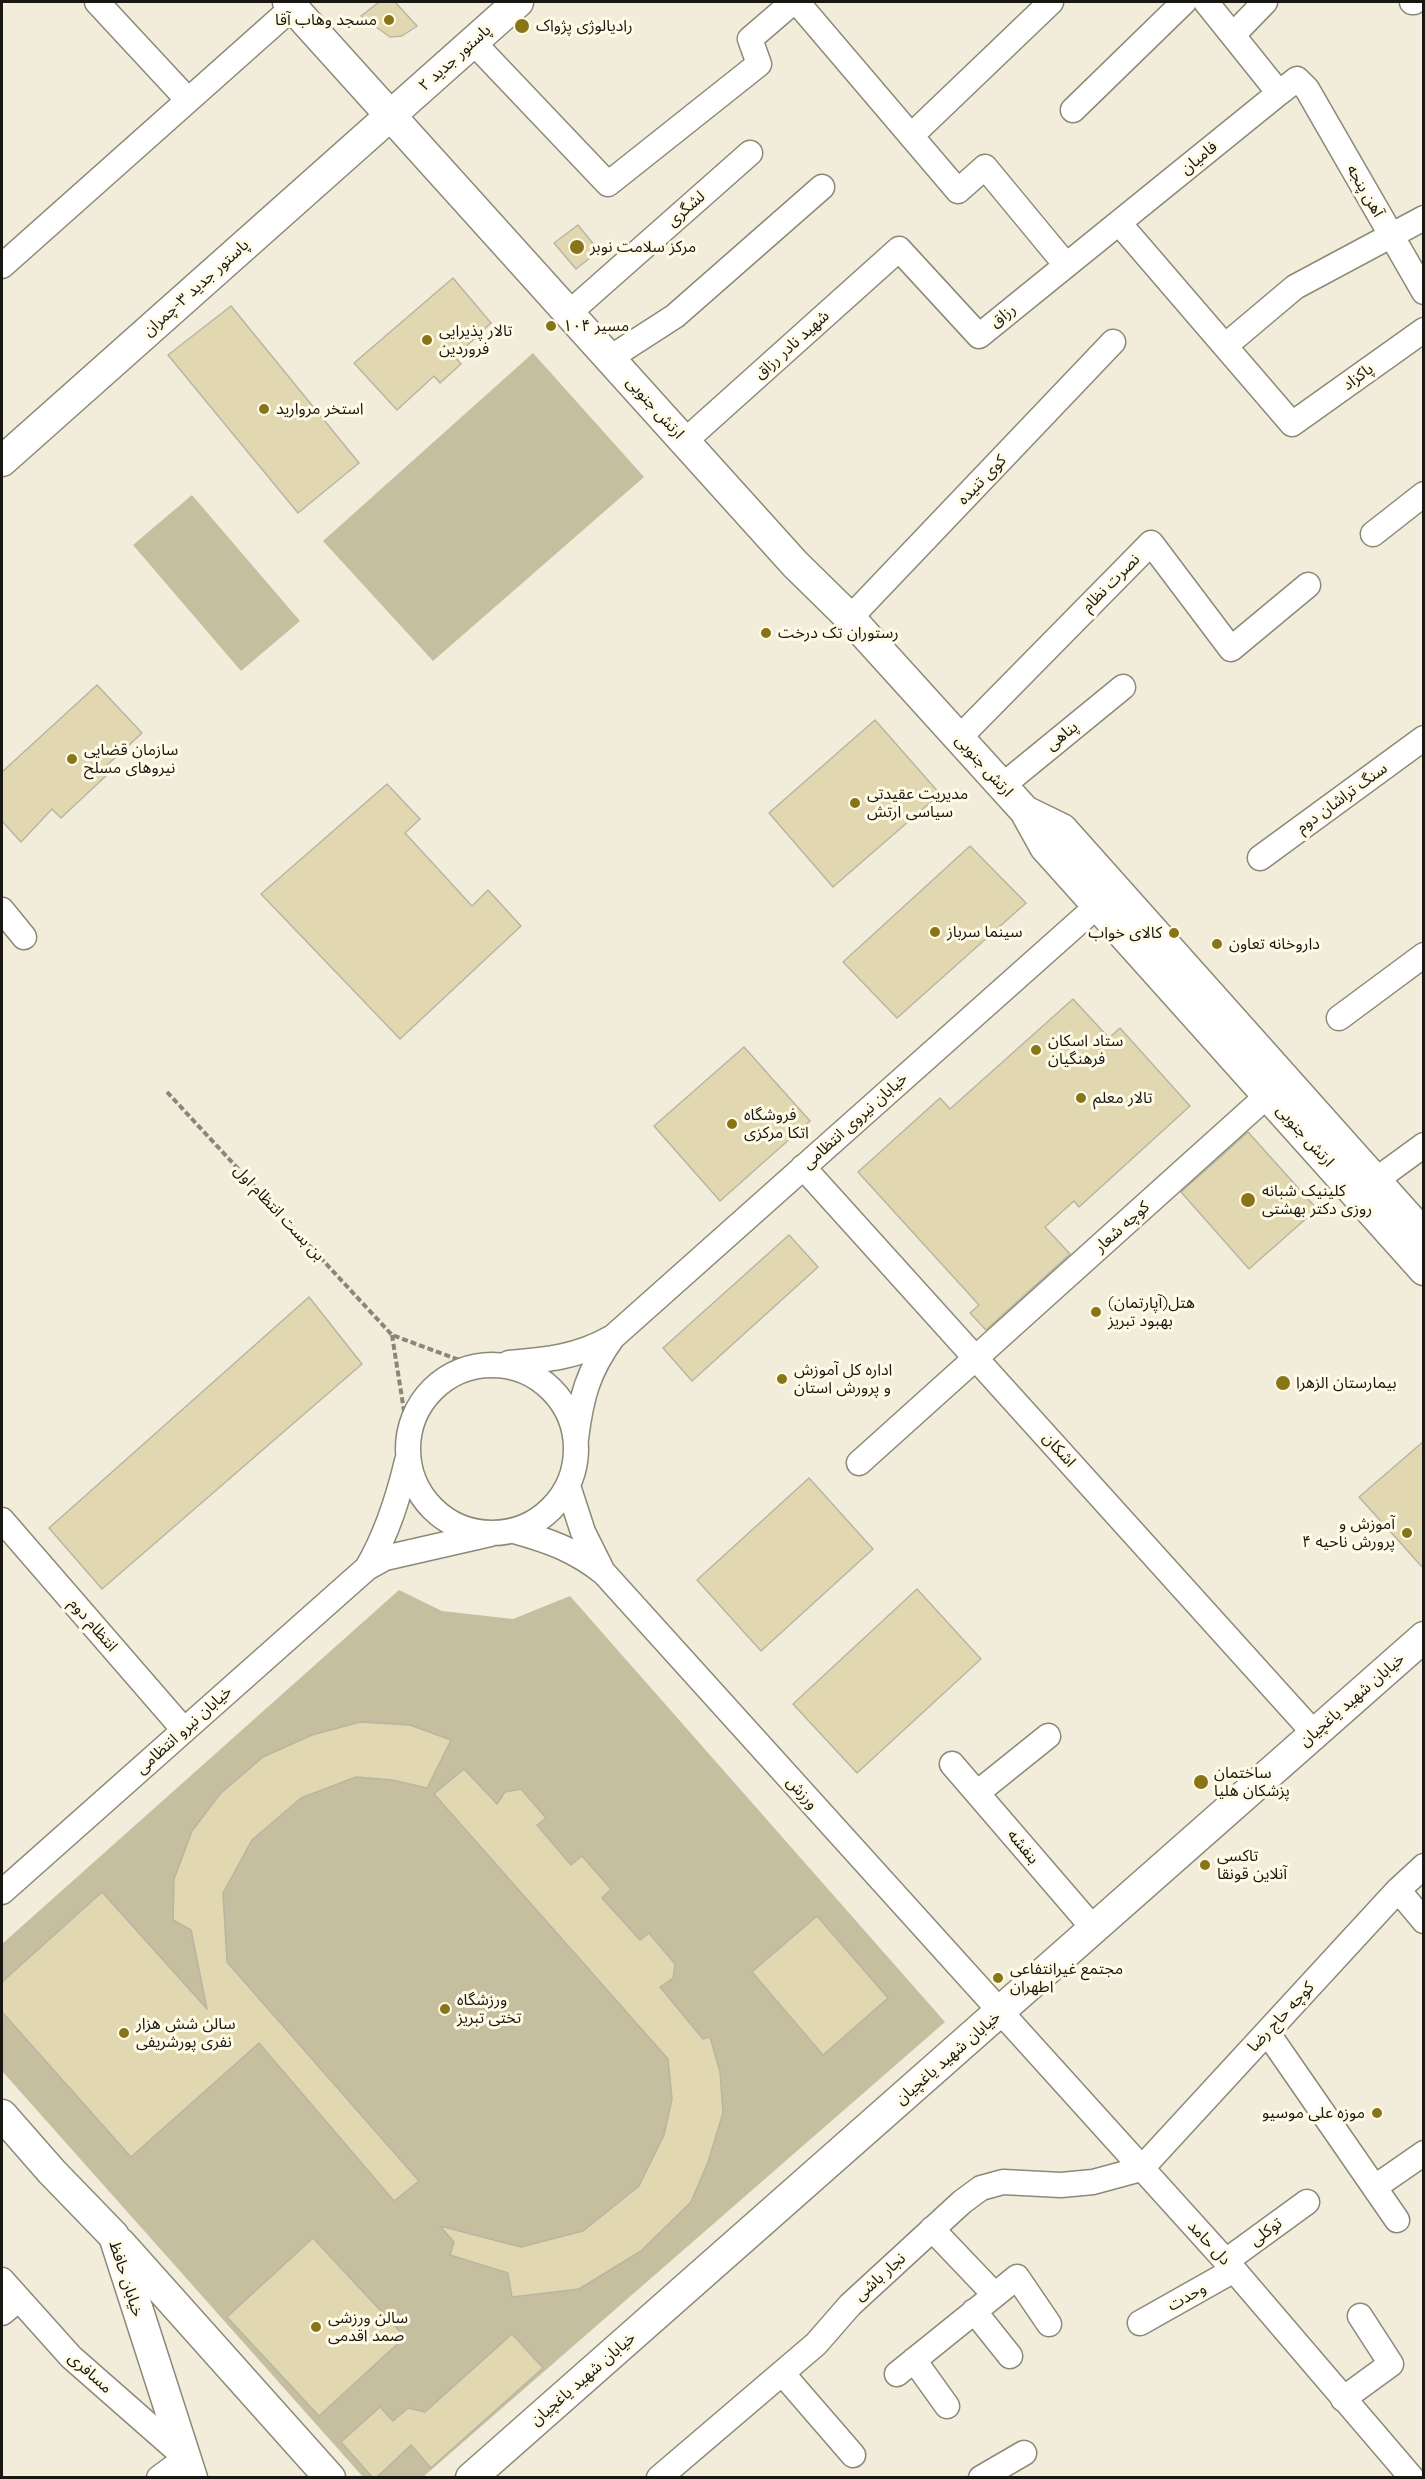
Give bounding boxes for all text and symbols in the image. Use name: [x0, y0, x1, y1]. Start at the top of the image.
place label: مسجد وهاب آقا: [275, 10, 377, 30]
marker: مسجد وهاب آقا: [382, 13, 396, 27]
place label: رادیالوژی پژواک: [536, 16, 633, 36]
marker: رادیالوژی پژواک: [513, 17, 531, 35]
street label: پاستور جدید ۲: [415, 21, 495, 95]
street label: فامیان: [1177, 137, 1221, 179]
street label: آهن پنجه: [1342, 161, 1388, 221]
street label: لشگری: [663, 187, 709, 231]
street label: پاستور جدید ۳-چمران: [139, 235, 253, 341]
place label: مرکز سلامت نوبر: [590, 237, 696, 257]
marker: مرکز سلامت نوبر: [568, 238, 586, 256]
street label: رزاق: [986, 300, 1020, 332]
street label: شهید نادر رزاق: [751, 306, 833, 384]
place label: مسیر ۱۰۴: [563, 316, 629, 336]
marker: مسیر ۱۰۴: [544, 319, 558, 333]
place label: تالار پذیرایی فروردین: [439, 321, 512, 359]
marker: تالار پذیرایی فروردین: [420, 333, 434, 347]
street label: پاکزاد: [1339, 359, 1377, 395]
street label: ارتش جنوبی: [622, 373, 688, 443]
place label: استخر مروارید: [276, 399, 364, 419]
marker: استخر مروارید: [257, 402, 271, 416]
street label: کوی تنیده: [954, 451, 1010, 509]
street label: نصرت نظام: [1078, 550, 1144, 616]
place label: رستوران تک درخت: [778, 623, 899, 643]
marker: رستوران تک درخت: [759, 626, 773, 640]
street label: پناهی: [1042, 717, 1082, 755]
street label: ارتش جنوبی: [951, 731, 1017, 801]
place label: سازمان قضایی نیروهای مسلح: [84, 740, 178, 778]
marker: سازمان قضایی نیروهای مسلح: [65, 752, 79, 766]
street label: سنگ تراشان دوم: [1293, 759, 1391, 837]
place label: مدیریت عقیدتی سیاسی ارتش: [867, 784, 968, 822]
marker: مدیریت عقیدتی سیاسی ارتش: [848, 796, 862, 810]
place label: سینما سرباز: [947, 922, 1023, 942]
place label: کالای خواب: [1088, 923, 1162, 943]
marker: سینما سرباز: [928, 925, 942, 939]
marker: کالای خواب: [1167, 926, 1181, 940]
place label: داروخانه تعاون: [1229, 934, 1320, 954]
marker: داروخانه تعاون: [1210, 937, 1224, 951]
place label: ستاد اسکان فرهنگیان: [1048, 1031, 1123, 1069]
marker: ستاد اسکان فرهنگیان: [1029, 1043, 1043, 1057]
street label: خیابان نیروی انتظامی: [798, 1069, 912, 1173]
place label: تالار معلم: [1093, 1088, 1153, 1108]
marker: تالار معلم: [1074, 1091, 1088, 1105]
street label: ارتش جنوبی: [1272, 1101, 1338, 1171]
place label: فروشگاه اتکا مرکزی: [744, 1105, 809, 1143]
marker: فروشگاه اتکا مرکزی: [725, 1117, 739, 1131]
street label: بن بست انتظام اول: [230, 1161, 328, 1265]
place label: کلینیک شبانه روزی دکتر بهشتی: [1262, 1181, 1372, 1219]
marker: کلینیک شبانه روزی دکتر بهشتی: [1239, 1191, 1257, 1209]
street label: کوچه شعار: [1091, 1197, 1153, 1257]
place label: هتل(آپارتمان) بهبود تبریز: [1108, 1293, 1195, 1331]
marker: هتل(آپارتمان) بهبود تبریز: [1089, 1305, 1103, 1319]
place label: اداره کل آموزش و پرورش استان: [794, 1360, 892, 1398]
marker: اداره کل آموزش و پرورش استان: [775, 1372, 789, 1386]
place label: بیمارستان الزهرا: [1296, 1373, 1397, 1393]
marker: بیمارستان الزهرا: [1274, 1374, 1292, 1392]
street label: اشکان: [1038, 1429, 1080, 1471]
place label: آموزش و پرورش ناحیه ۴: [1302, 1514, 1395, 1552]
marker: آموزش و پرورش ناحیه ۴: [1400, 1526, 1414, 1540]
street label: انتظام دوم: [65, 1594, 121, 1656]
street label: خیابان شهید یاغچیان: [1295, 1649, 1409, 1751]
street label: خیابان نیرو انتظامی: [132, 1682, 236, 1778]
place label: ساختمان پزشکان هلیا: [1214, 1763, 1290, 1801]
street label: ورزش: [782, 1773, 822, 1813]
marker: ساختمان پزشکان هلیا: [1192, 1773, 1210, 1791]
street label: بنفشه: [1003, 1826, 1043, 1868]
place label: تاکسی آنلاین قونقا: [1217, 1846, 1287, 1884]
marker: تاکسی آنلاین قونقا: [1198, 1858, 1212, 1872]
place label: مجتمع غیرانتفاعی اطهران: [1010, 1959, 1123, 1997]
marker: مجتمع غیرانتفاعی اطهران: [991, 1971, 1005, 1985]
street label: کوچه حاج رضا: [1244, 1978, 1318, 2056]
place label: ورزشگاه تختی تبریز: [457, 1990, 521, 2028]
marker: ورزشگاه تختی تبریز: [438, 2002, 452, 2016]
street label: خیابان شهید یاغچیان: [891, 2007, 1005, 2109]
place label: سالن شش هزار نفری پورشریفی: [136, 2014, 235, 2052]
marker: سالن شش هزار نفری پورشریفی: [117, 2026, 131, 2040]
place label: موزه علی موسیو: [1262, 2103, 1365, 2123]
marker: موزه علی موسیو: [1370, 2106, 1384, 2120]
street label: توکلی: [1246, 2214, 1286, 2250]
street label: دل حامد: [1184, 2217, 1234, 2269]
street label: خیابان حافظ: [105, 2239, 147, 2319]
street label: نجار باشی: [850, 2249, 910, 2305]
street label: وحدت: [1164, 2279, 1210, 2315]
place label: سالن ورزشی صمد اقدمی: [328, 2308, 408, 2346]
marker: سالن ورزشی صمد اقدمی: [309, 2320, 323, 2334]
street label: خیابان شهید یاغچیان: [526, 2328, 640, 2430]
street label: مسافری: [64, 2348, 116, 2398]

